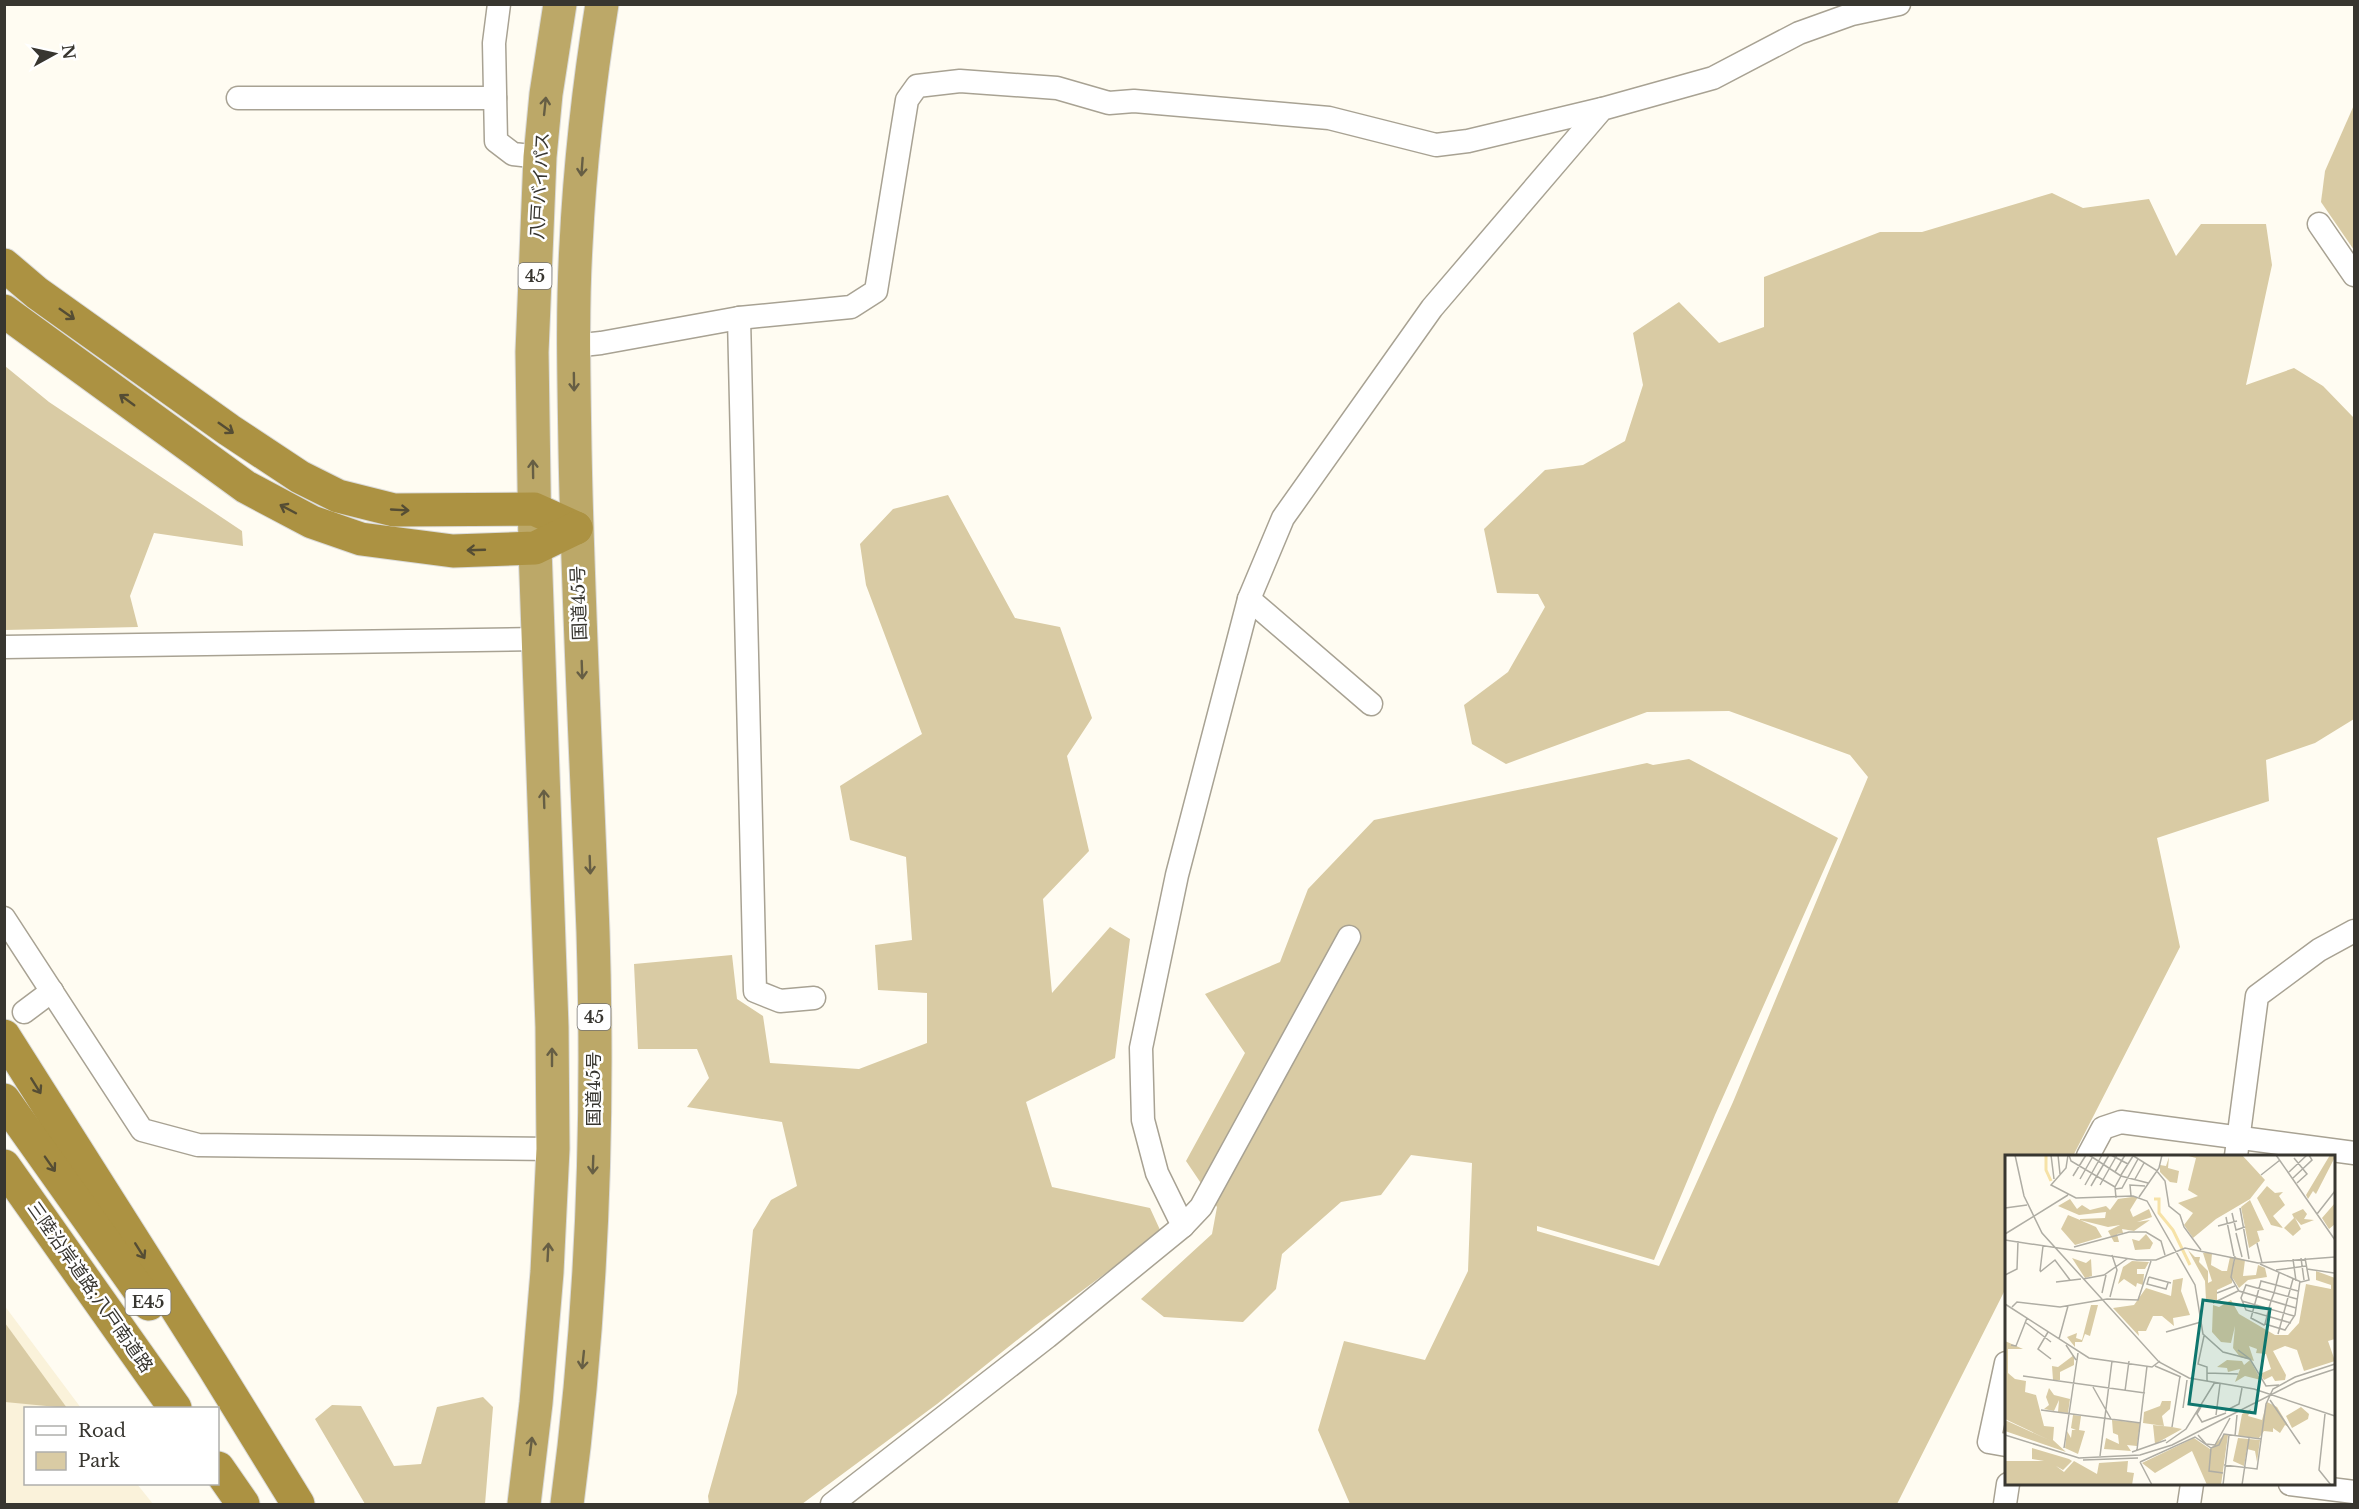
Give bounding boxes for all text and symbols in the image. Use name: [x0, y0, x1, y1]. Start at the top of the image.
north arrow: [24, 24, 84, 84]
text: N: [58, 43, 80, 61]
one-way arrow: [540, 97, 551, 117]
street label: 八戸バイパス: [526, 132, 554, 240]
one-way arrow: [576, 156, 587, 176]
road number: 45: [518, 263, 552, 289]
one-way arrow: [59, 308, 75, 321]
one-way arrow: [568, 372, 580, 392]
one-way arrow: [119, 394, 135, 406]
one-way arrow: [217, 421, 233, 434]
one-way arrow: [528, 459, 539, 479]
one-way arrow: [280, 503, 297, 515]
one-way arrow: [389, 504, 409, 515]
one-way arrow: [467, 544, 487, 556]
street label: 国道45号: [567, 565, 591, 641]
one-way arrow: [576, 660, 587, 680]
one-way arrow: [538, 790, 549, 810]
one-way arrow: [584, 855, 595, 875]
road number: 45: [578, 1004, 610, 1030]
one-way arrow: [546, 1048, 558, 1068]
street label: 国道45号: [583, 1052, 605, 1126]
one-way arrow: [30, 1077, 42, 1094]
one-way arrow: [587, 1155, 598, 1175]
inset map: [2005, 1155, 2335, 1485]
one-way arrow: [44, 1156, 56, 1172]
street label: 三陸沿岸道路;八戸南道路: [23, 1197, 157, 1377]
one-way arrow: [134, 1242, 146, 1259]
one-way arrow: [542, 1243, 554, 1263]
road number: E45: [126, 1289, 170, 1315]
one-way arrow: [577, 1349, 588, 1369]
legend: [24, 1407, 219, 1485]
text: Road: [78, 1420, 126, 1442]
one-way arrow: [526, 1437, 537, 1457]
text: Park: [78, 1450, 120, 1472]

